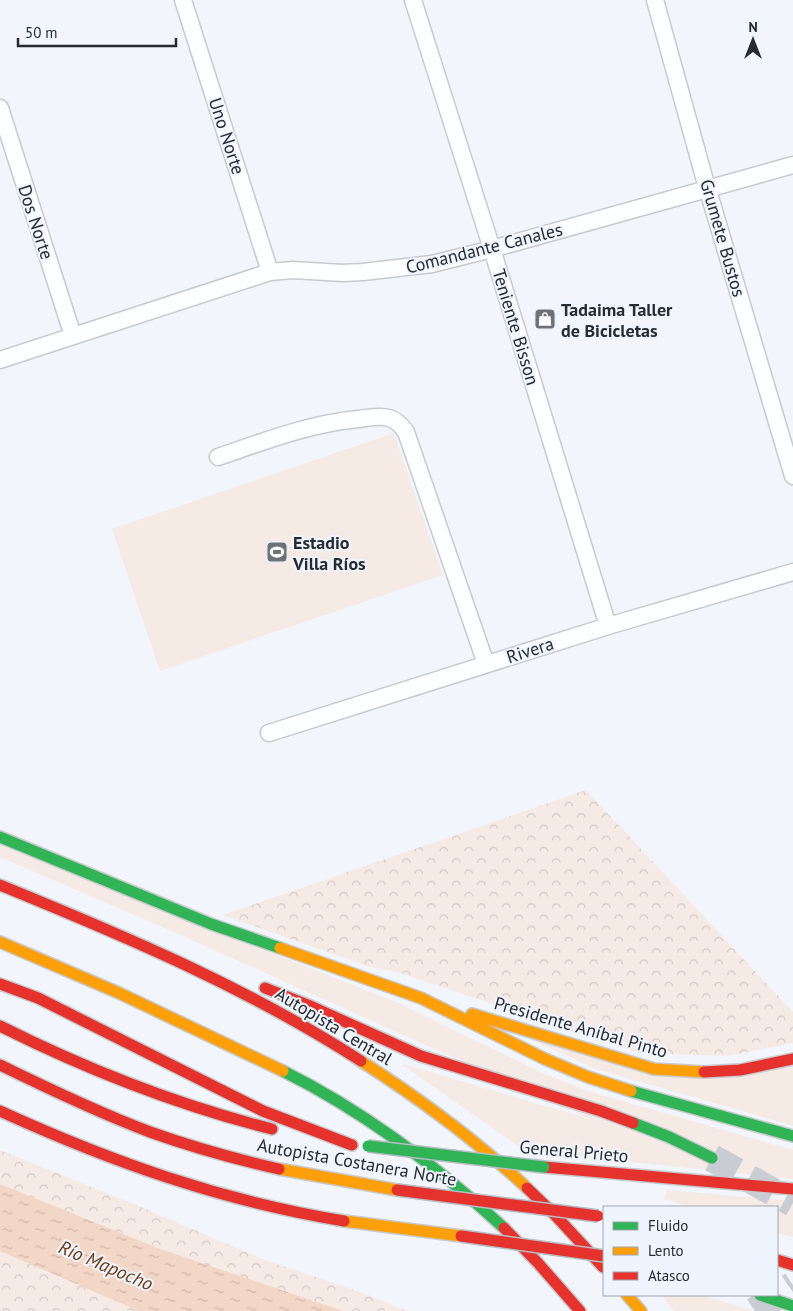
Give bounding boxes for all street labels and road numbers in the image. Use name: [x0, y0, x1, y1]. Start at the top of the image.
street label: Uno Norte: [204, 95, 250, 177]
street label: Grumete Bustos: [695, 176, 751, 300]
street label: Dos Norte: [13, 182, 59, 262]
street label: Comandante Canales: [403, 217, 565, 279]
street label: Teniente Bisson: [487, 266, 545, 388]
street label: Rivera: [504, 632, 556, 668]
street label: Autopista Central: [271, 982, 397, 1070]
street label: Presidente Aníbal Pinto: [492, 991, 670, 1063]
street label: Autopista Costanera Norte: [256, 1133, 458, 1191]
street label: General Prieto: [519, 1135, 629, 1167]

